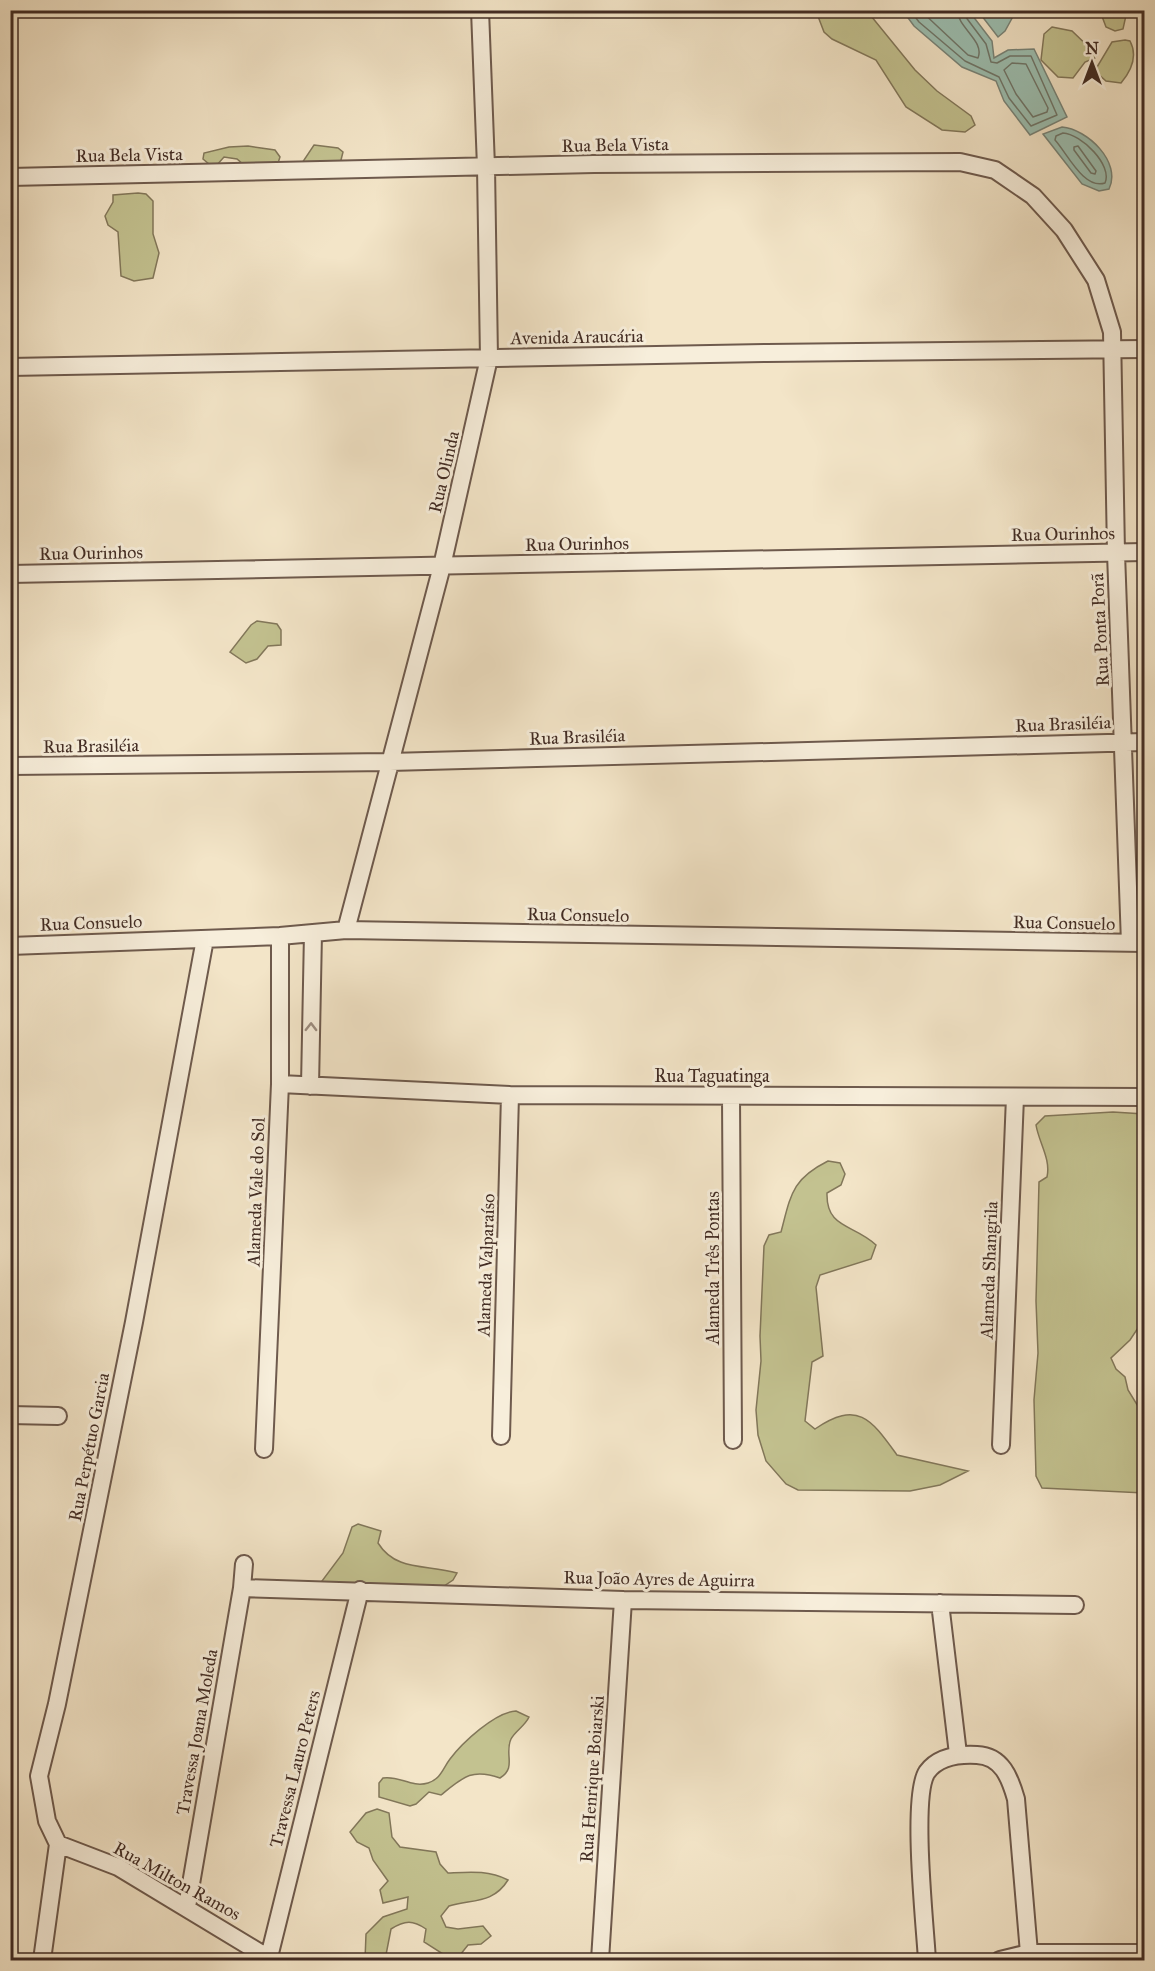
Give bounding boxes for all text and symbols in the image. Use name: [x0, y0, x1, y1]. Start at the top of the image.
north arrow: [1062, 33, 1122, 93]
text: N: [1085, 39, 1099, 58]
street label: Rua Bela Vista: [561, 133, 669, 157]
street label: Rua Bela Vista: [75, 143, 183, 167]
street label: Avenida Araucária: [509, 325, 644, 349]
street label: Rua Olinda: [424, 428, 464, 515]
street label: Rua Ourinhos: [1011, 522, 1115, 546]
street label: Rua Ourinhos: [525, 532, 629, 556]
street label: Rua Ourinhos: [39, 541, 143, 565]
street label: Rua Ponta Porã: [1086, 572, 1114, 687]
street label: Rua Brasiléia: [1015, 711, 1112, 737]
street label: Rua Brasiléia: [529, 724, 626, 750]
street label: Rua Brasiléia: [43, 734, 140, 758]
street label: Rua Consuelo: [527, 903, 629, 927]
street label: Rua Consuelo: [39, 910, 143, 936]
street label: Rua Consuelo: [1013, 911, 1115, 935]
one-way arrow: [305, 1023, 318, 1032]
street label: Rua Taguatinga: [654, 1065, 770, 1088]
street label: Alameda Vale do Sol: [242, 1117, 270, 1268]
street label: Alameda Três Pontas: [702, 1191, 724, 1346]
street label: Alameda Valparaíso: [472, 1193, 499, 1338]
street label: Alameda Shangrila: [976, 1200, 1003, 1340]
street label: Rua Perpétuo Garcia: [64, 1370, 114, 1523]
street label: Rua João Ayres de Aguirra: [563, 1566, 755, 1593]
street label: Travessa Joana Moleda: [172, 1647, 223, 1817]
street label: Travessa Lauro Peters: [265, 1688, 325, 1850]
street label: Rua Henrique Boiarski: [575, 1695, 610, 1863]
street label: Rua Milton Ramos: [109, 1837, 245, 1925]

